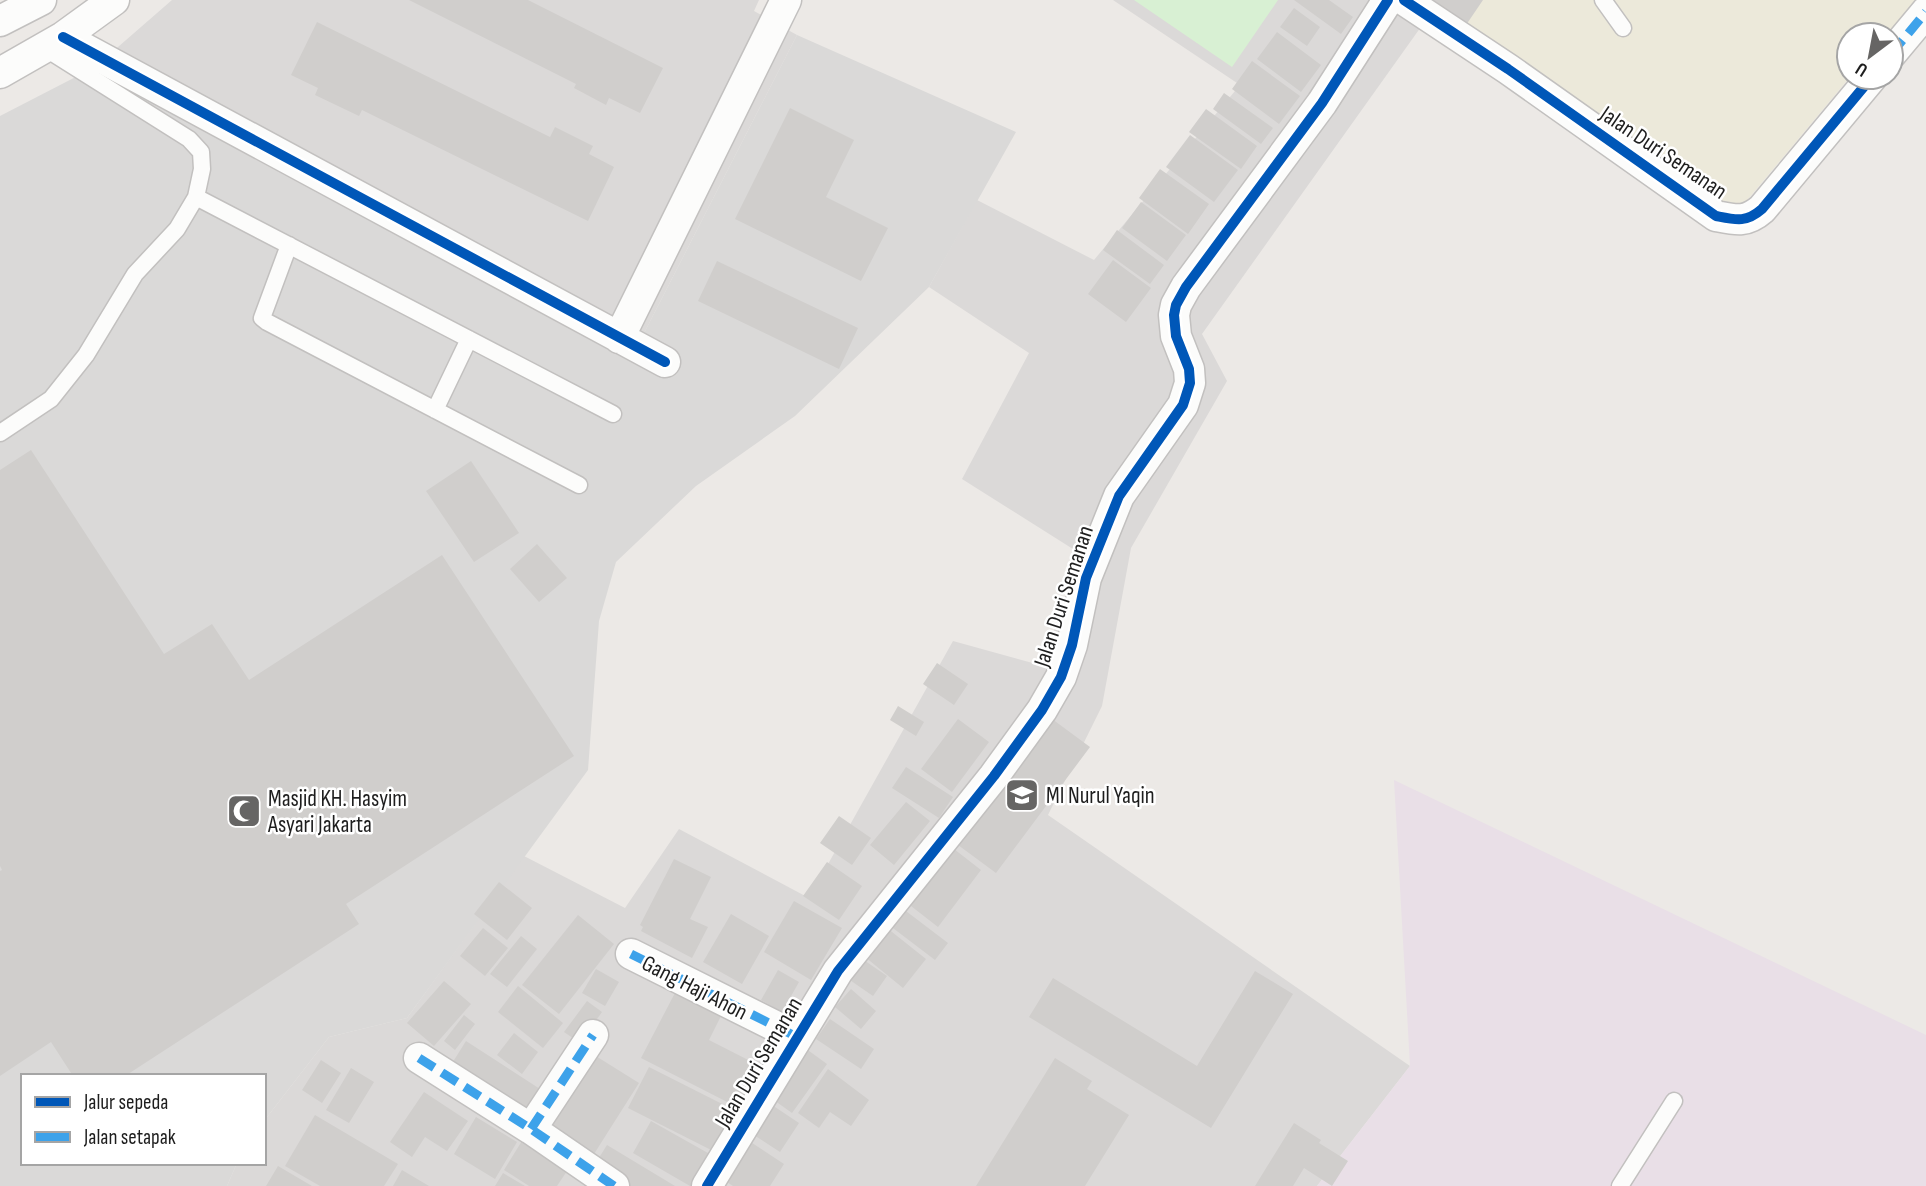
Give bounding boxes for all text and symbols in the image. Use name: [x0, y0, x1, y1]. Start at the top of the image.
north arrow: [1835, 21, 1905, 91]
text: U: [1851, 57, 1872, 82]
street label: Jalan Duri Semanan: [1594, 100, 1732, 206]
street label: Jalan Duri Semanan: [1028, 522, 1100, 671]
school or university icon: MI Nurul Yaqin: [1003, 776, 1041, 814]
place label: MI Nurul Yaqin: [1046, 782, 1155, 810]
place label: Masjid KH. Hasyim Asyari Jakarta: [267, 785, 407, 839]
mosque icon: Masjid KH. Hasyim Asyari Jakarta: [225, 792, 263, 830]
street label: Gang Haji Ahon: [637, 949, 752, 1026]
street label: Jalan Duri Semanan: [709, 992, 809, 1134]
legend: [21, 1074, 266, 1165]
text: Jalur sepeda: [83, 1090, 168, 1115]
text: Jalan setapak: [83, 1125, 176, 1150]

